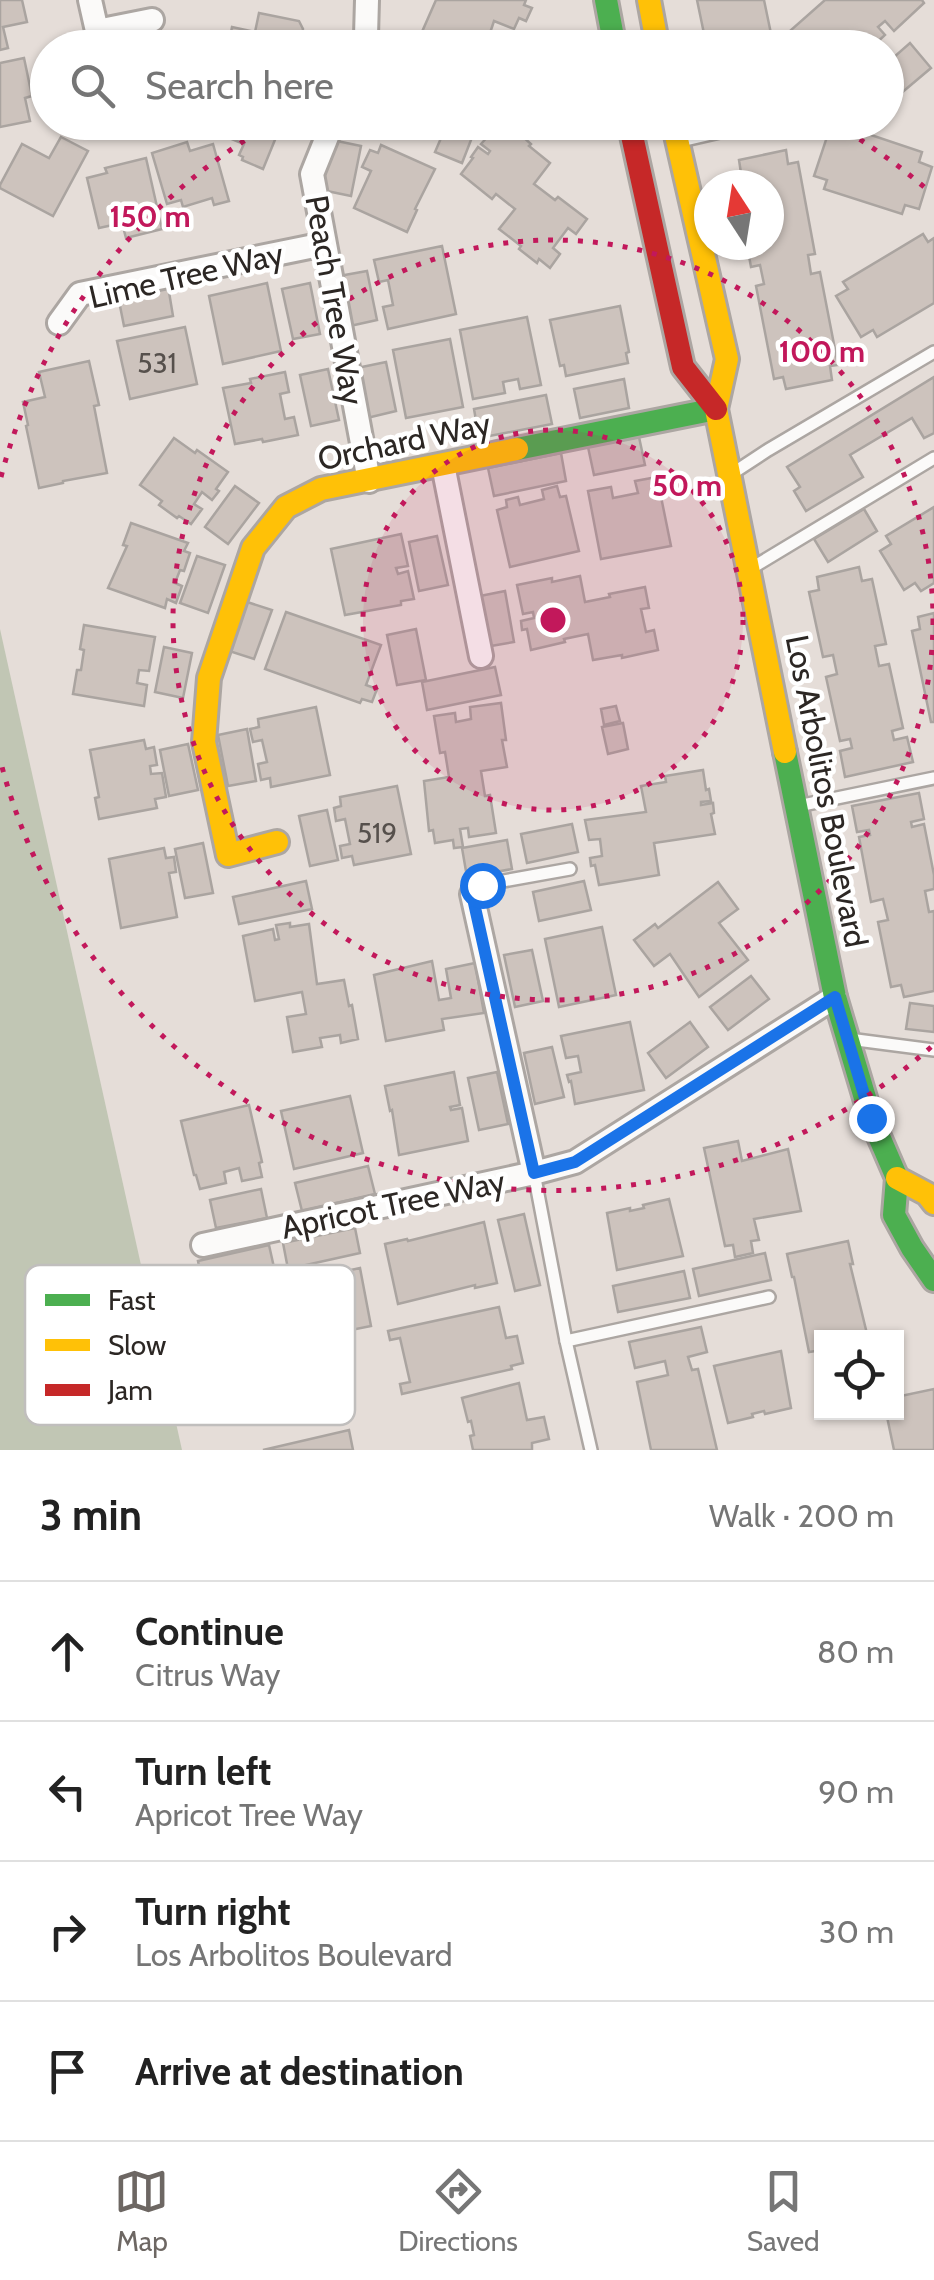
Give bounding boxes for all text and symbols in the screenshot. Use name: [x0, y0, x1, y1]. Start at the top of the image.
search box: [30, 30, 904, 140]
icon: search: [65, 58, 120, 113]
text: Search here: [145, 62, 334, 109]
north arrow: [694, 170, 784, 260]
street label: Peach Tree Way: [297, 192, 373, 408]
text: 150 m: [109, 198, 191, 235]
street label: Lime Tree Way: [85, 234, 287, 316]
text: 100 m: [779, 333, 865, 370]
house number: 531: [137, 346, 177, 380]
street label: Orchard Way: [314, 404, 494, 478]
text: 50 m: [652, 467, 722, 504]
centre of rings: [535, 602, 571, 638]
street label: Los Arbolitos Boulevard: [778, 631, 876, 951]
house number: 519: [357, 816, 397, 850]
route start: [460, 863, 506, 909]
route end: [849, 1096, 895, 1142]
street label: Apricot Tree Way: [277, 1161, 509, 1247]
legend: [25, 1265, 355, 1425]
text: Fast: [108, 1283, 156, 1317]
text: Slow: [108, 1328, 166, 1362]
map controls: [814, 1330, 904, 1420]
button: locate: [814, 1330, 904, 1420]
text: Jam: [107, 1373, 153, 1407]
text: 3 min: [40, 1489, 142, 1541]
text: Walk · 200 m: [709, 1496, 894, 1535]
text: Continue: [135, 1608, 284, 1655]
icon: ahead: [40, 1624, 95, 1679]
text: 80 m: [817, 1632, 894, 1671]
text: Citrus Way: [135, 1655, 280, 1694]
text: Turn left: [135, 1748, 271, 1795]
icon: left: [40, 1764, 95, 1819]
text: 90 m: [818, 1772, 894, 1811]
text: Apricot Tree Way: [135, 1795, 363, 1834]
text: Turn right: [135, 1888, 291, 1935]
icon: right: [40, 1904, 95, 1959]
text: 30 m: [819, 1912, 894, 1951]
text: Los Arbolitos Boulevard: [135, 1935, 452, 1974]
icon: arrive: [40, 2044, 95, 2099]
text: Arrive at destination: [135, 2048, 464, 2095]
tab: Map: [114, 2164, 169, 2258]
tab: Directions: [398, 2164, 518, 2258]
tab: Saved: [747, 2164, 820, 2258]

